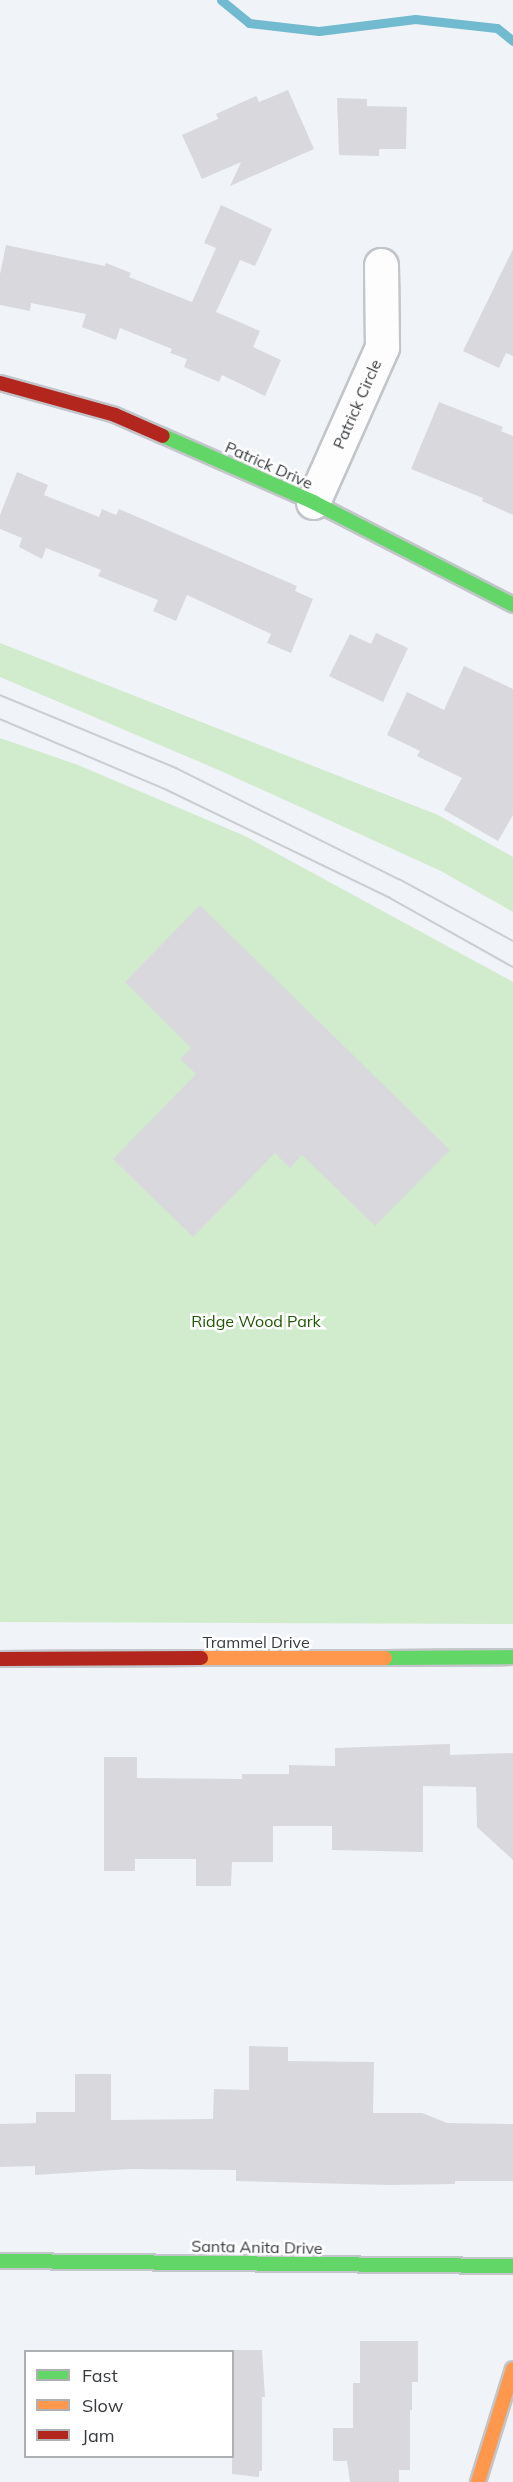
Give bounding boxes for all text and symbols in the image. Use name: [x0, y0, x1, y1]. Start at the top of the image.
street label: Patrick Circle: [329, 356, 385, 452]
street label: Patrick Drive: [222, 437, 316, 493]
park label: Ridge Wood Park: [191, 1311, 321, 1331]
street label: Trammel Drive: [202, 1632, 310, 1652]
street label: Santa Anita Drive: [191, 2236, 323, 2258]
legend: [24, 2350, 234, 2458]
text: Fast: [82, 2364, 118, 2387]
text: Slow: [82, 2394, 123, 2417]
text: Jam: [82, 2424, 115, 2447]

